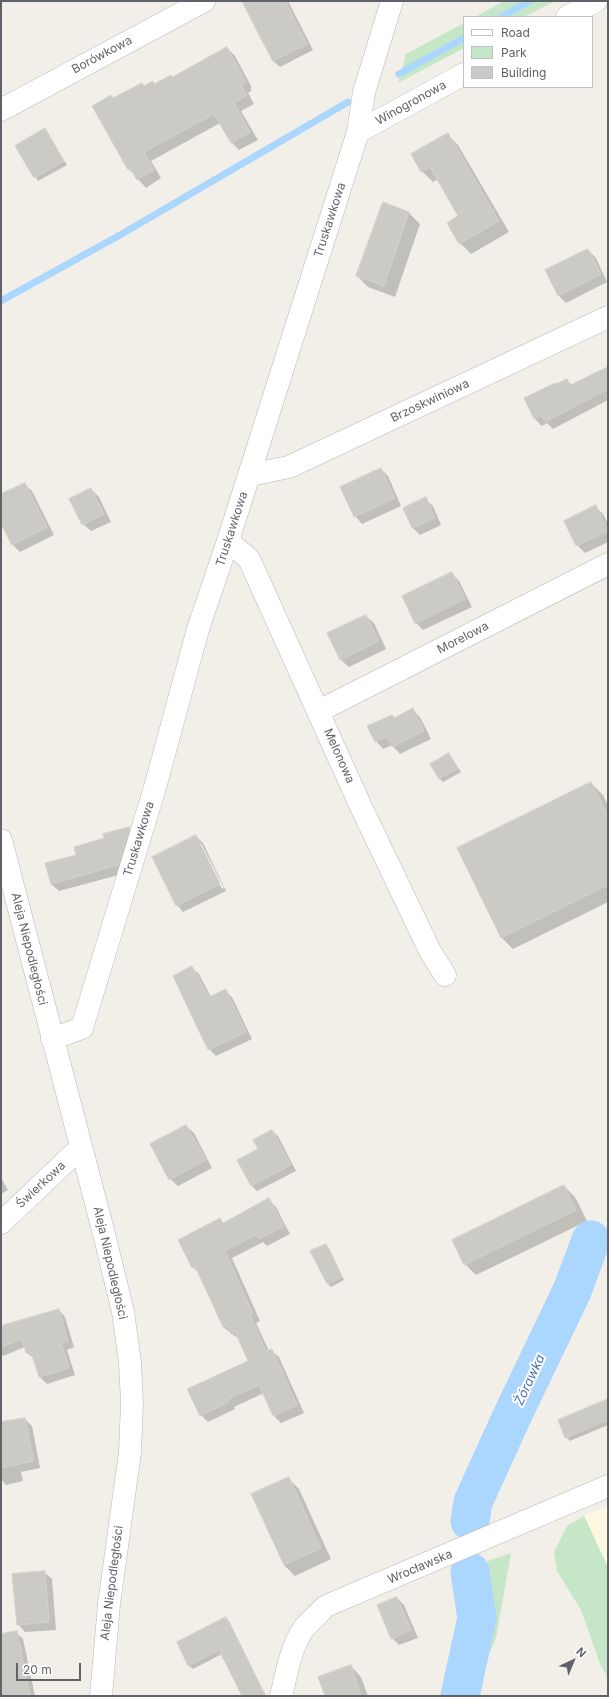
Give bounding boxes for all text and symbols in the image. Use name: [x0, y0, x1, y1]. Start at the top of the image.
legend: [463, 16, 593, 88]
text: Road: [501, 25, 530, 40]
street label: Borówkowa: [69, 33, 135, 77]
text: Park: [501, 45, 527, 60]
text: Building: [501, 65, 546, 80]
street label: Winogronowa: [373, 78, 449, 128]
street label: Truskawkowa: [311, 181, 349, 259]
street label: Brzoskwiniowa: [388, 376, 472, 426]
street label: Truskawkowa: [213, 490, 251, 568]
street label: Morelowa: [435, 619, 491, 657]
street label: Melonowa: [321, 726, 357, 786]
street label: Truskawkowa: [121, 800, 157, 878]
street label: Aleja Niepodległości: [8, 891, 50, 1007]
street label: Świerkowa: [13, 1159, 69, 1211]
street label: Aleja Niepodległości: [90, 1205, 130, 1321]
water label: Żórawka: [511, 1352, 549, 1408]
street label: Aleja Niepodległości: [98, 1525, 126, 1641]
street label: Wrocławska: [385, 1547, 455, 1587]
north arrow: [553, 1641, 593, 1681]
text: N: [573, 1644, 589, 1660]
scale bar: [18, 1655, 83, 1681]
text: 20 m: [23, 1662, 52, 1677]

